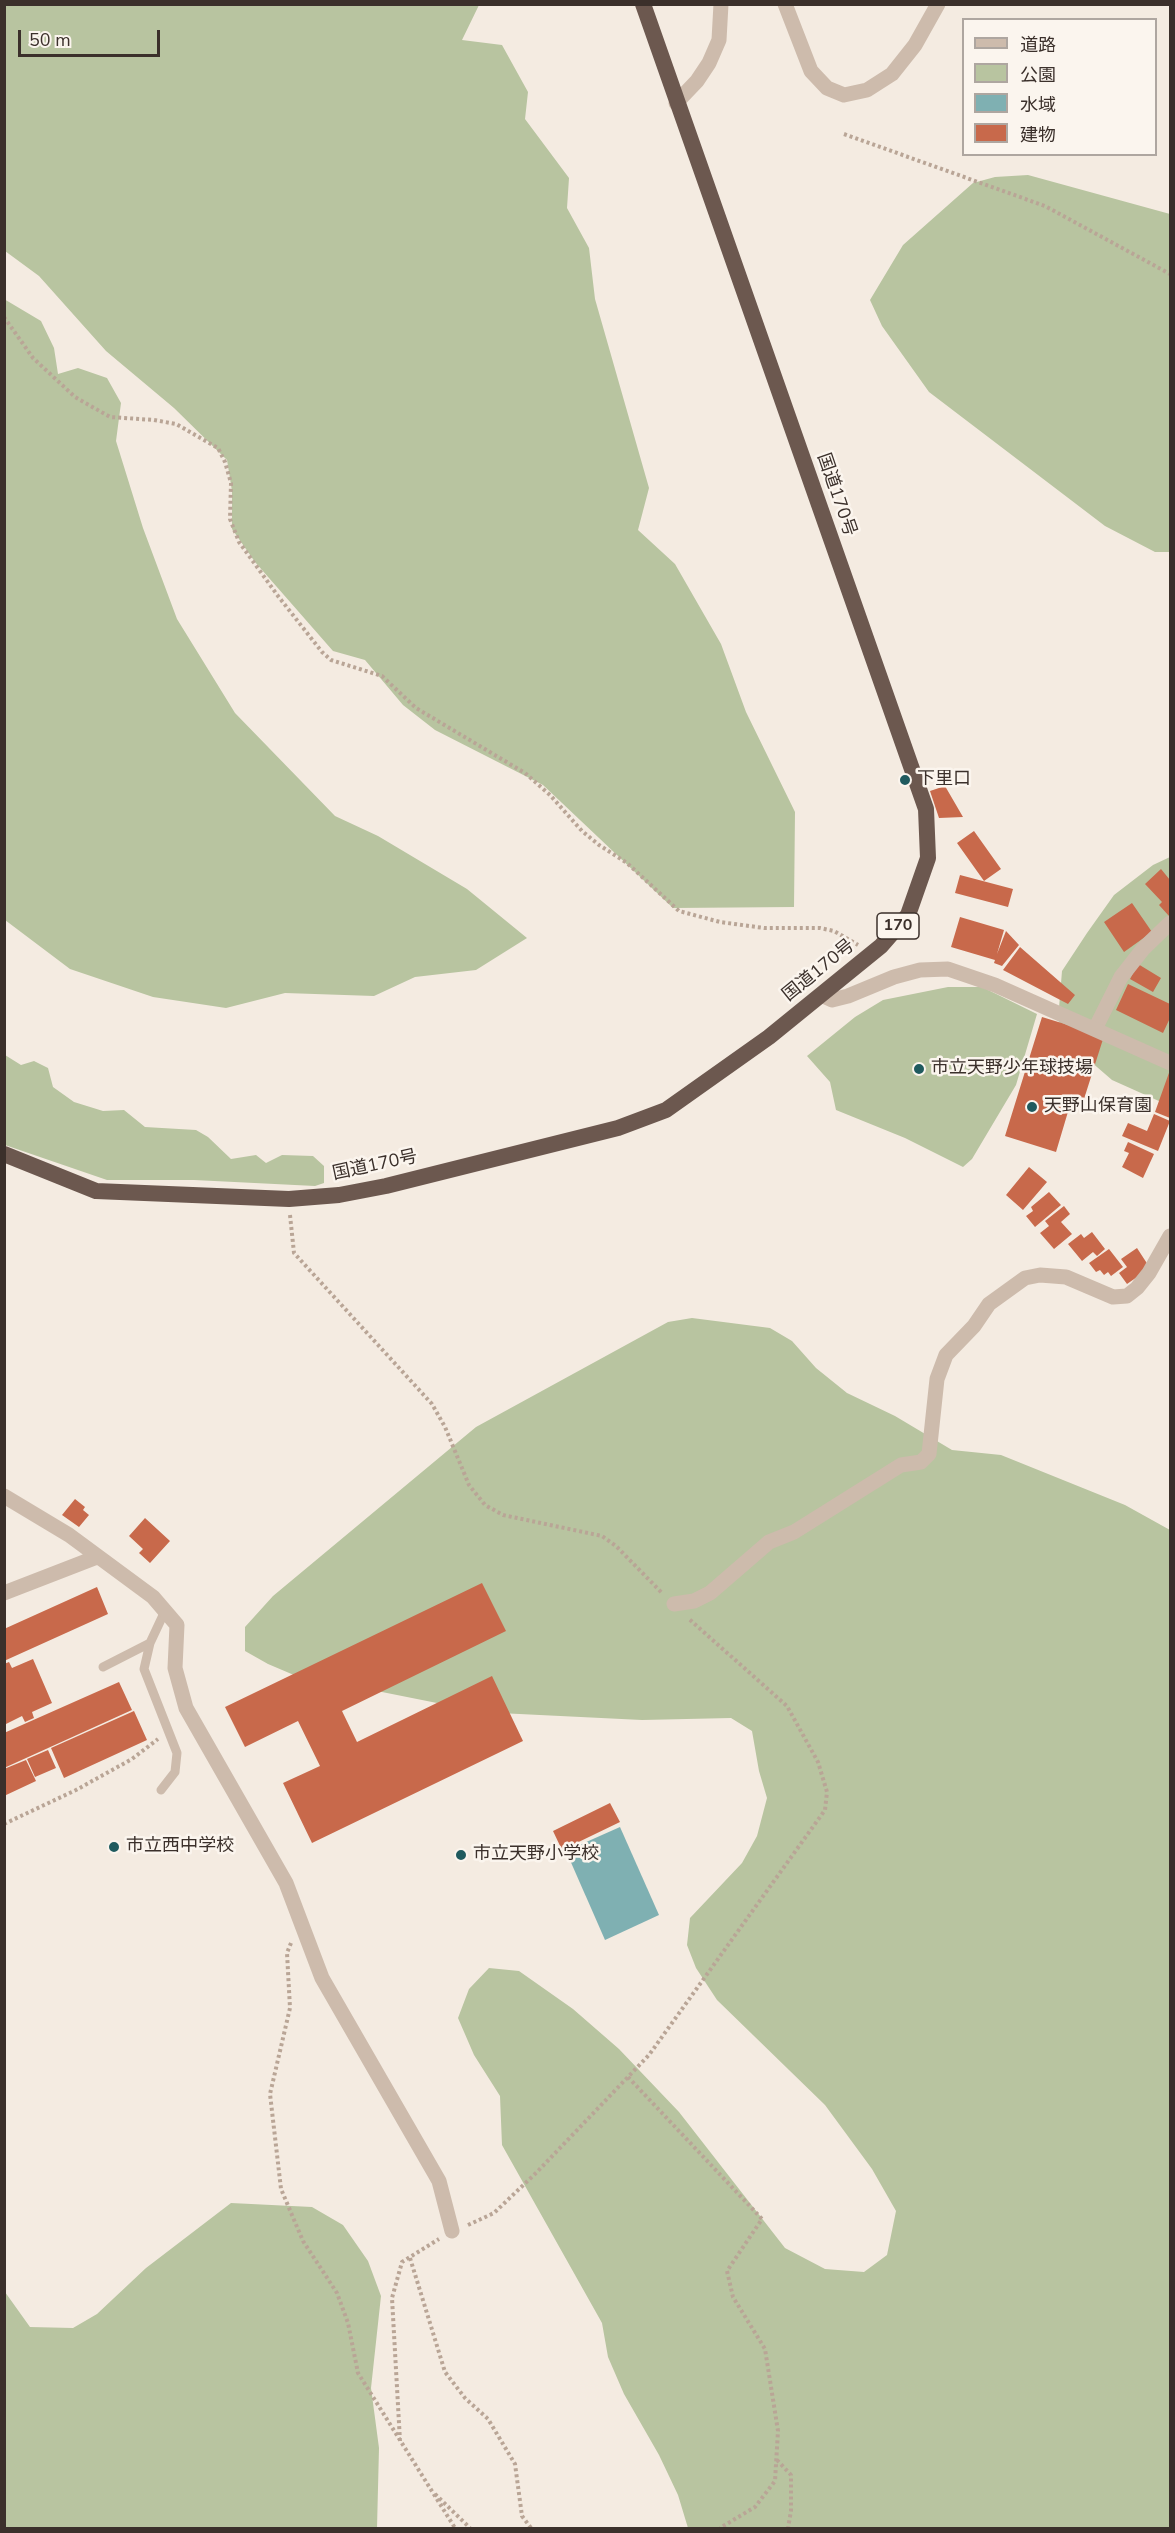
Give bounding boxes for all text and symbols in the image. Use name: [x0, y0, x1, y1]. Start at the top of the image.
scale bar: [21, 18, 164, 56]
legend: [962, 18, 1157, 156]
text: 50 m: [29, 28, 71, 52]
text: 道路: [1020, 33, 1056, 57]
text: 公園: [1020, 63, 1056, 87]
text: 水域: [1020, 93, 1056, 117]
text: 建物: [1020, 123, 1056, 147]
street label: 国道170号: [812, 451, 860, 539]
place label: 下里口: [917, 769, 971, 791]
marker: 下里口: [898, 773, 912, 787]
road number: 170: [877, 913, 919, 939]
street label: 国道170号: [779, 935, 859, 1007]
place label: 市立天野少年球技場: [931, 1058, 1093, 1080]
marker: 市立天野少年球技場: [912, 1062, 926, 1076]
place label: 天野山保育園: [1044, 1096, 1152, 1118]
marker: 天野山保育園: [1025, 1100, 1039, 1114]
street label: 国道170号: [330, 1146, 420, 1186]
place label: 市立西中学校: [126, 1836, 234, 1858]
marker: 市立西中学校: [107, 1840, 121, 1854]
place label: 市立天野小学校: [473, 1844, 599, 1866]
marker: 市立天野小学校: [454, 1848, 468, 1862]

